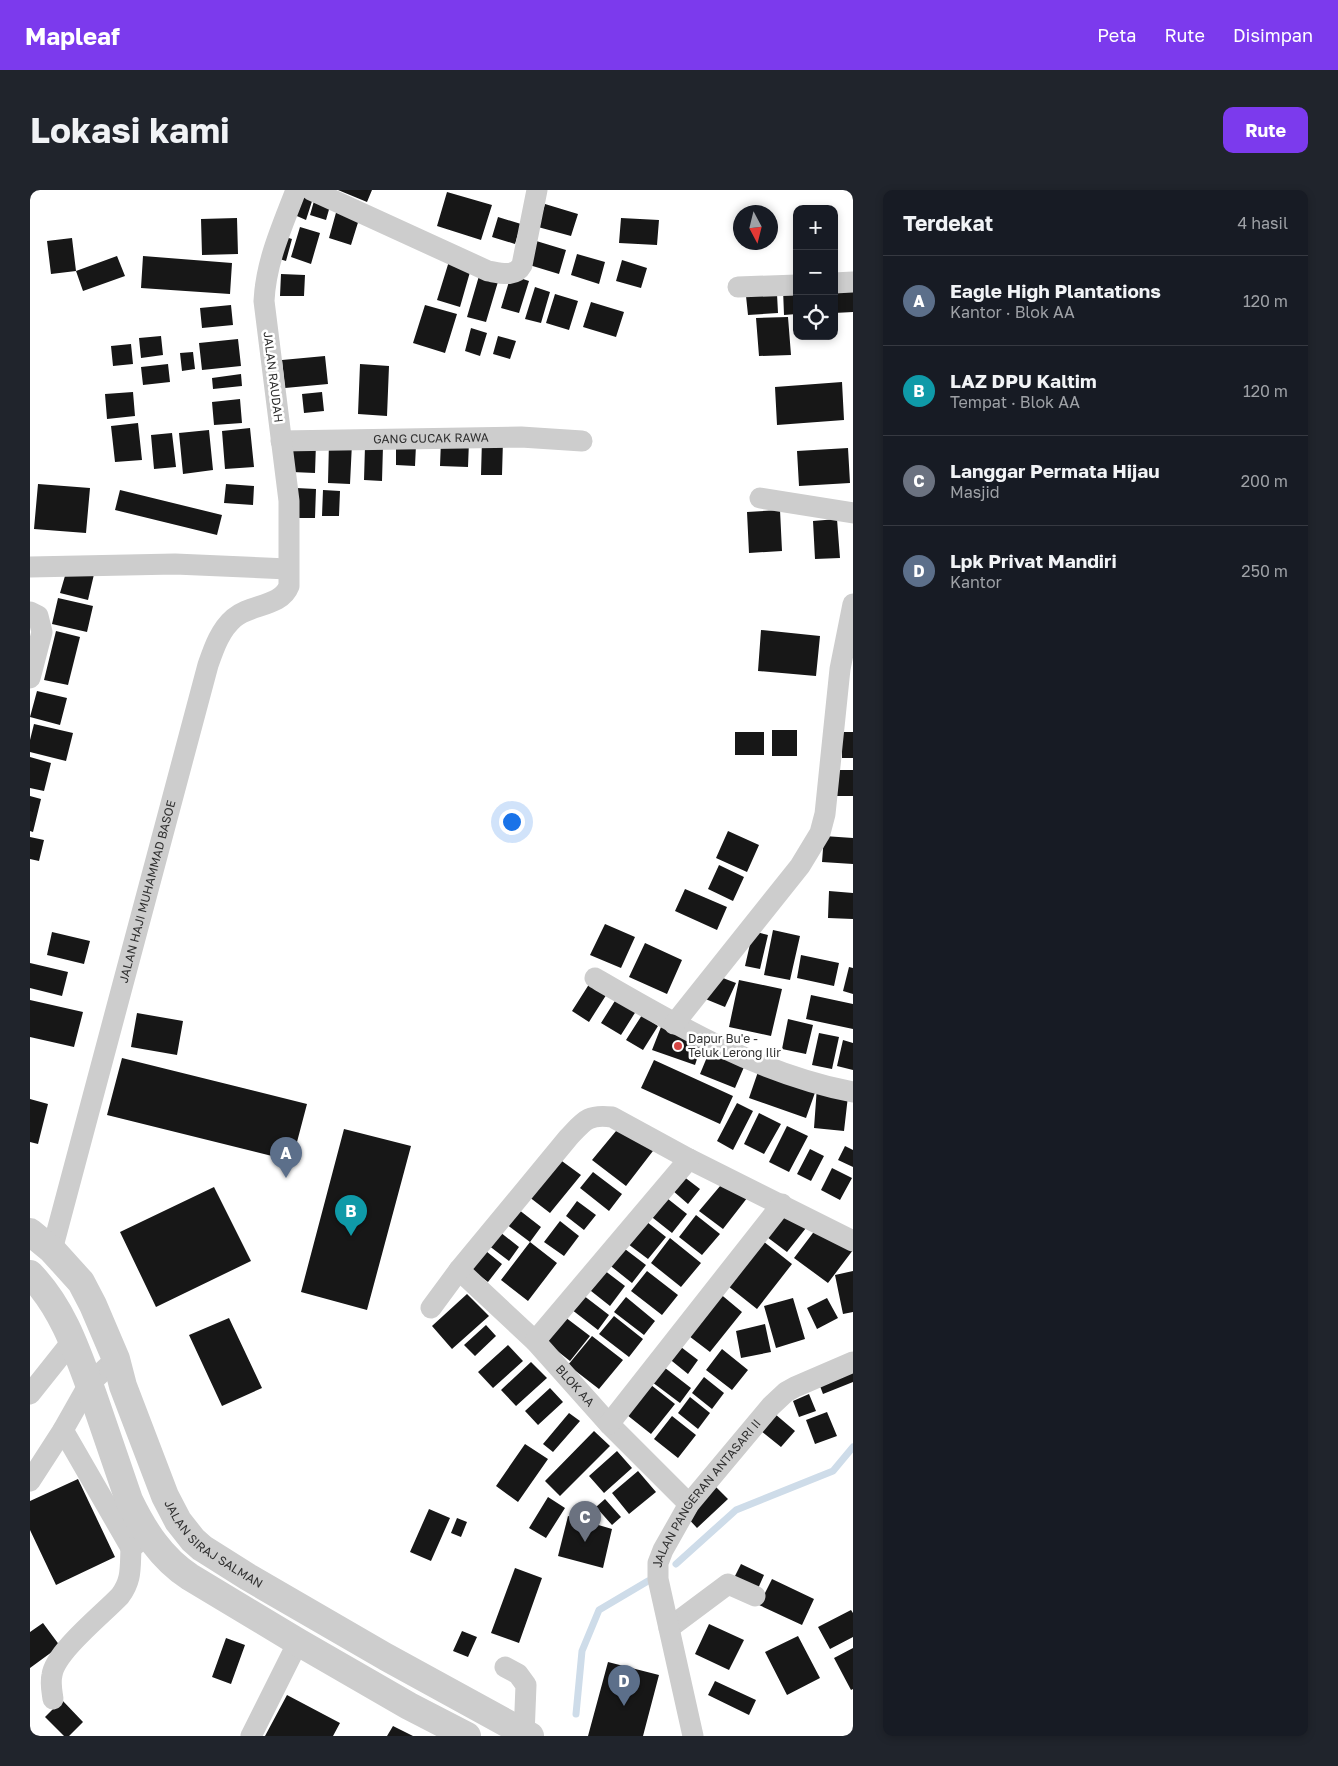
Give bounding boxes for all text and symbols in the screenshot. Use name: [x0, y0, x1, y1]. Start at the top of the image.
text: Mapleaf: [25, 21, 120, 50]
text: Peta: [1097, 24, 1137, 46]
text: Rute: [1165, 24, 1205, 46]
text: Disimpan: [1233, 24, 1313, 46]
button: Rute: [1223, 107, 1308, 153]
text: Lokasi kami: [30, 109, 230, 151]
north arrow: [733, 205, 778, 250]
map controls: [793, 205, 838, 340]
button: +: [793, 205, 838, 250]
text: Terdekat: [903, 210, 993, 236]
text: 4 hasil: [1237, 213, 1288, 233]
button: −: [793, 250, 838, 295]
text: Eagle High Plantations: [950, 279, 1161, 302]
text: A: [913, 291, 925, 311]
text: 120 m: [1243, 291, 1288, 311]
button: locate: [793, 295, 838, 340]
text: Kantor · Blok AA: [950, 302, 1075, 322]
street label: JALAN RAUDAH: [260, 331, 287, 423]
text: LAZ DPU Kaltim: [950, 369, 1097, 392]
text: B: [913, 381, 925, 401]
text: 120 m: [1243, 381, 1288, 401]
text: Tempat · Blok AA: [950, 392, 1080, 412]
street label: GANG CUCAK RAWA: [373, 430, 489, 446]
text: Langgar Permata Hijau: [950, 459, 1159, 482]
text: C: [913, 471, 925, 491]
text: 200 m: [1241, 471, 1288, 491]
text: Masjid: [950, 482, 1000, 502]
text: Lpk Privat Mandiri: [950, 549, 1117, 572]
text: D: [913, 561, 925, 581]
text: 250 m: [1241, 561, 1288, 581]
text: Kantor: [950, 572, 1002, 592]
street label: JALAN HAJI MUHAMMAD BASOE: [116, 798, 179, 984]
your location: [499, 809, 525, 835]
place label: Dapur Bu'e - Teluk Lerong Ilir: [688, 1031, 781, 1060]
marker: Dapur Bu'e - Teluk Lerong Ilir: [672, 1040, 684, 1052]
pin: A: [270, 1137, 302, 1178]
pin: B: [335, 1195, 367, 1236]
street label: BLOK AA: [553, 1361, 598, 1409]
street label: JALAN PANGERAN ANTASARI II: [650, 1416, 764, 1568]
street label: JALAN SIRAJ SALMAN: [161, 1497, 266, 1591]
pin: C: [569, 1501, 601, 1542]
pin: D: [608, 1665, 640, 1706]

